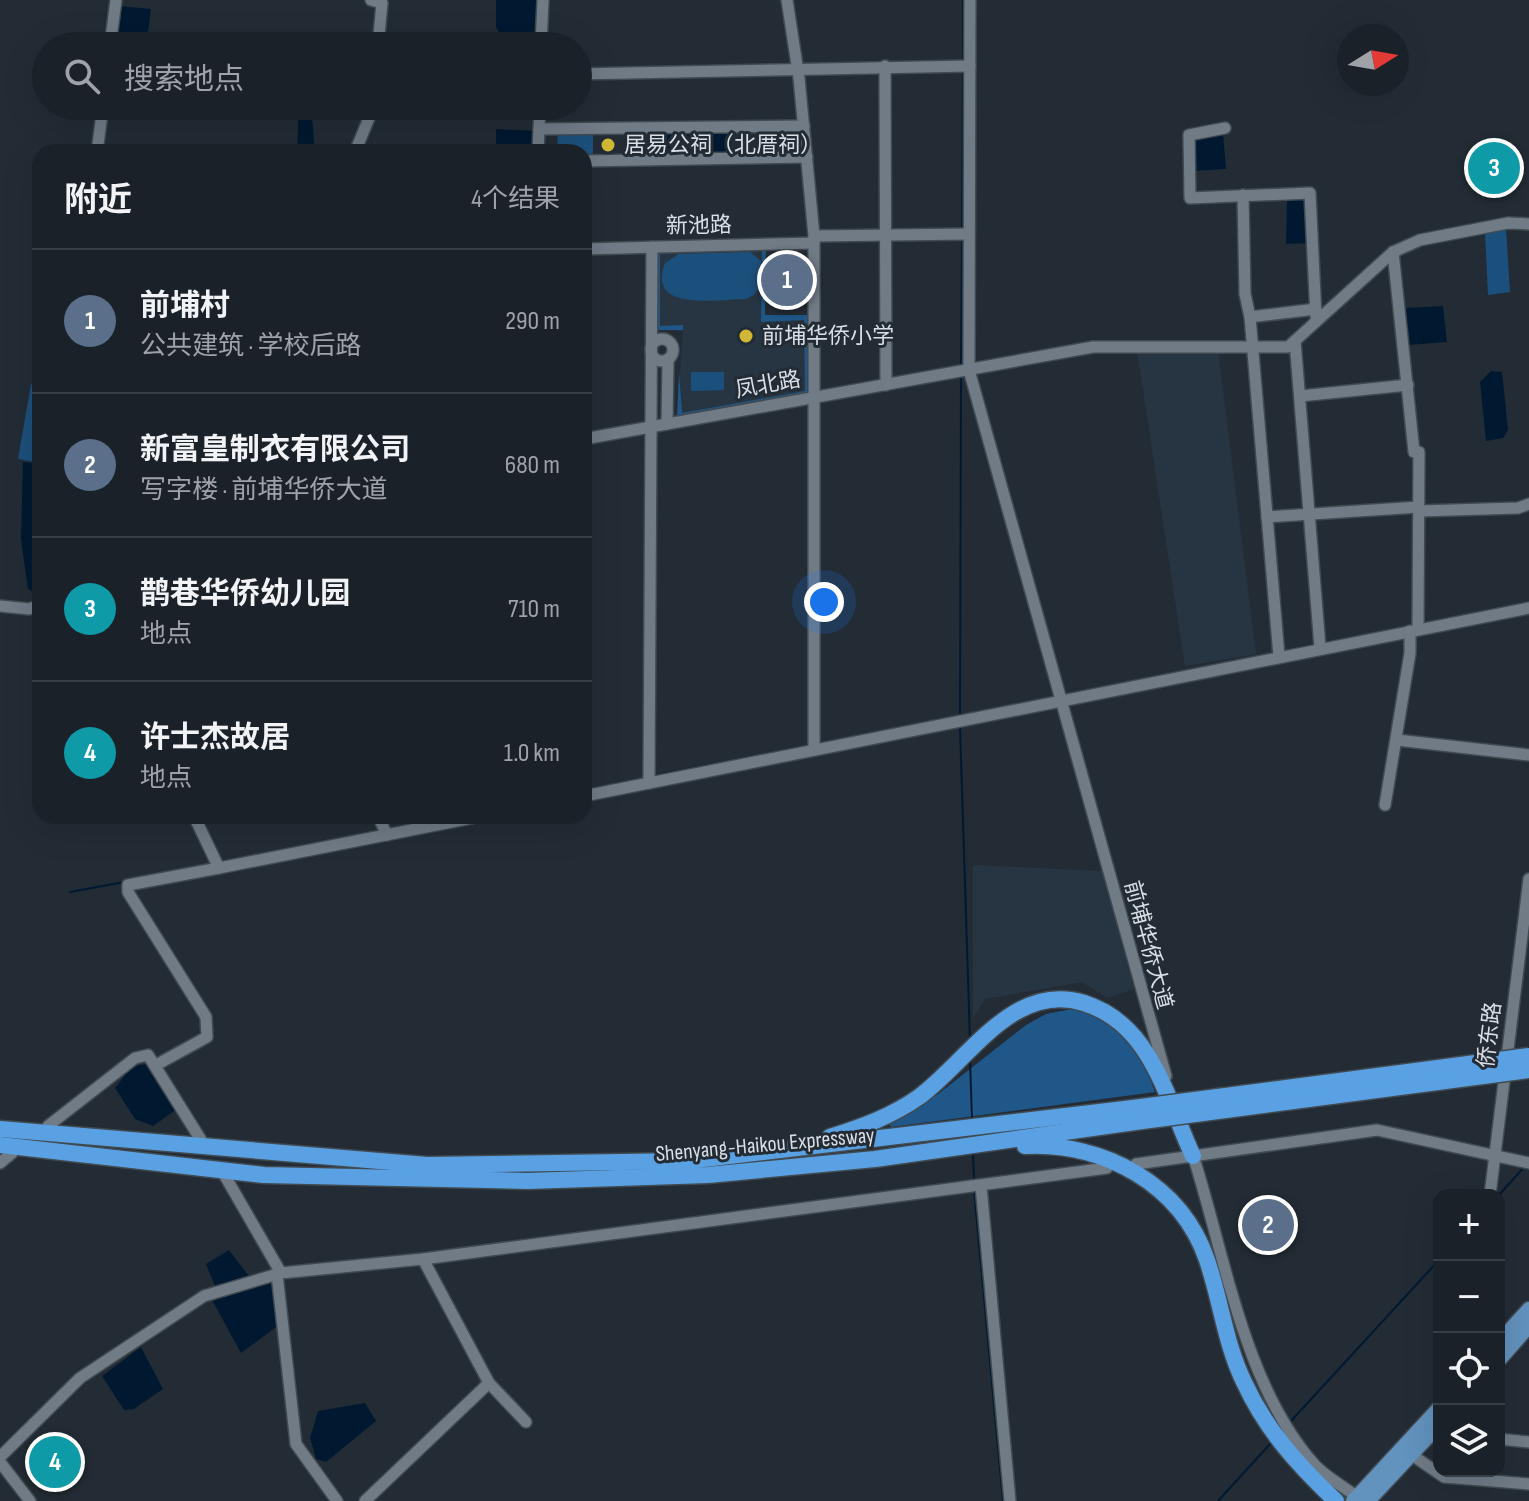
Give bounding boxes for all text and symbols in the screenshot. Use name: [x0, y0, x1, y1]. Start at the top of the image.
north arrow: [1337, 24, 1409, 96]
search box: [32, 32, 592, 120]
icon: search: [60, 54, 104, 98]
text: 搜索地点: [124, 62, 244, 98]
place label: 居易公祠（北厝祠）: [624, 132, 822, 159]
marker: 居易公祠（北厝祠）: [599, 136, 617, 154]
pin: 3: [1468, 138, 1520, 198]
text: 附近: [64, 180, 132, 221]
text: 4个结果: [471, 184, 560, 215]
street label: 新池路: [666, 212, 732, 240]
pin: 1: [761, 250, 813, 310]
text: 前埔村: [140, 288, 230, 324]
text: 1: [85, 306, 95, 337]
text: 290 m: [505, 306, 560, 337]
place label: 前埔华侨小学: [762, 323, 894, 350]
marker: 前埔华侨小学: [737, 327, 755, 345]
text: 公共建筑 · 学校后路: [140, 331, 361, 362]
street label: 凤北路: [733, 366, 803, 404]
text: 新富皇制衣有限公司: [140, 432, 410, 468]
text: 2: [84, 450, 96, 481]
text: 680 m: [505, 450, 560, 481]
text: 写字楼 · 前埔华侨大道: [140, 475, 387, 506]
text: 鹊巷华侨幼儿园: [140, 576, 350, 612]
your location: [804, 582, 844, 622]
text: 3: [84, 594, 96, 625]
text: 710 m: [508, 594, 560, 625]
text: 地点: [140, 619, 192, 650]
text: 许士杰故居: [140, 720, 290, 756]
text: 4: [84, 738, 96, 769]
text: 1.0 km: [504, 738, 560, 769]
text: 地点: [140, 763, 192, 794]
street label: 前埔华侨大道: [1118, 878, 1178, 1012]
street label: 侨东路: [1473, 1001, 1507, 1069]
street label: Shenyang-Haikou Expressway: [654, 1122, 876, 1168]
map controls: [1433, 1189, 1505, 1477]
button: +: [1433, 1189, 1505, 1261]
pin: 2: [1242, 1195, 1294, 1255]
button: −: [1433, 1261, 1505, 1333]
button: locate: [1433, 1333, 1505, 1405]
button: layers: [1433, 1405, 1505, 1477]
pin: 4: [29, 1432, 81, 1492]

